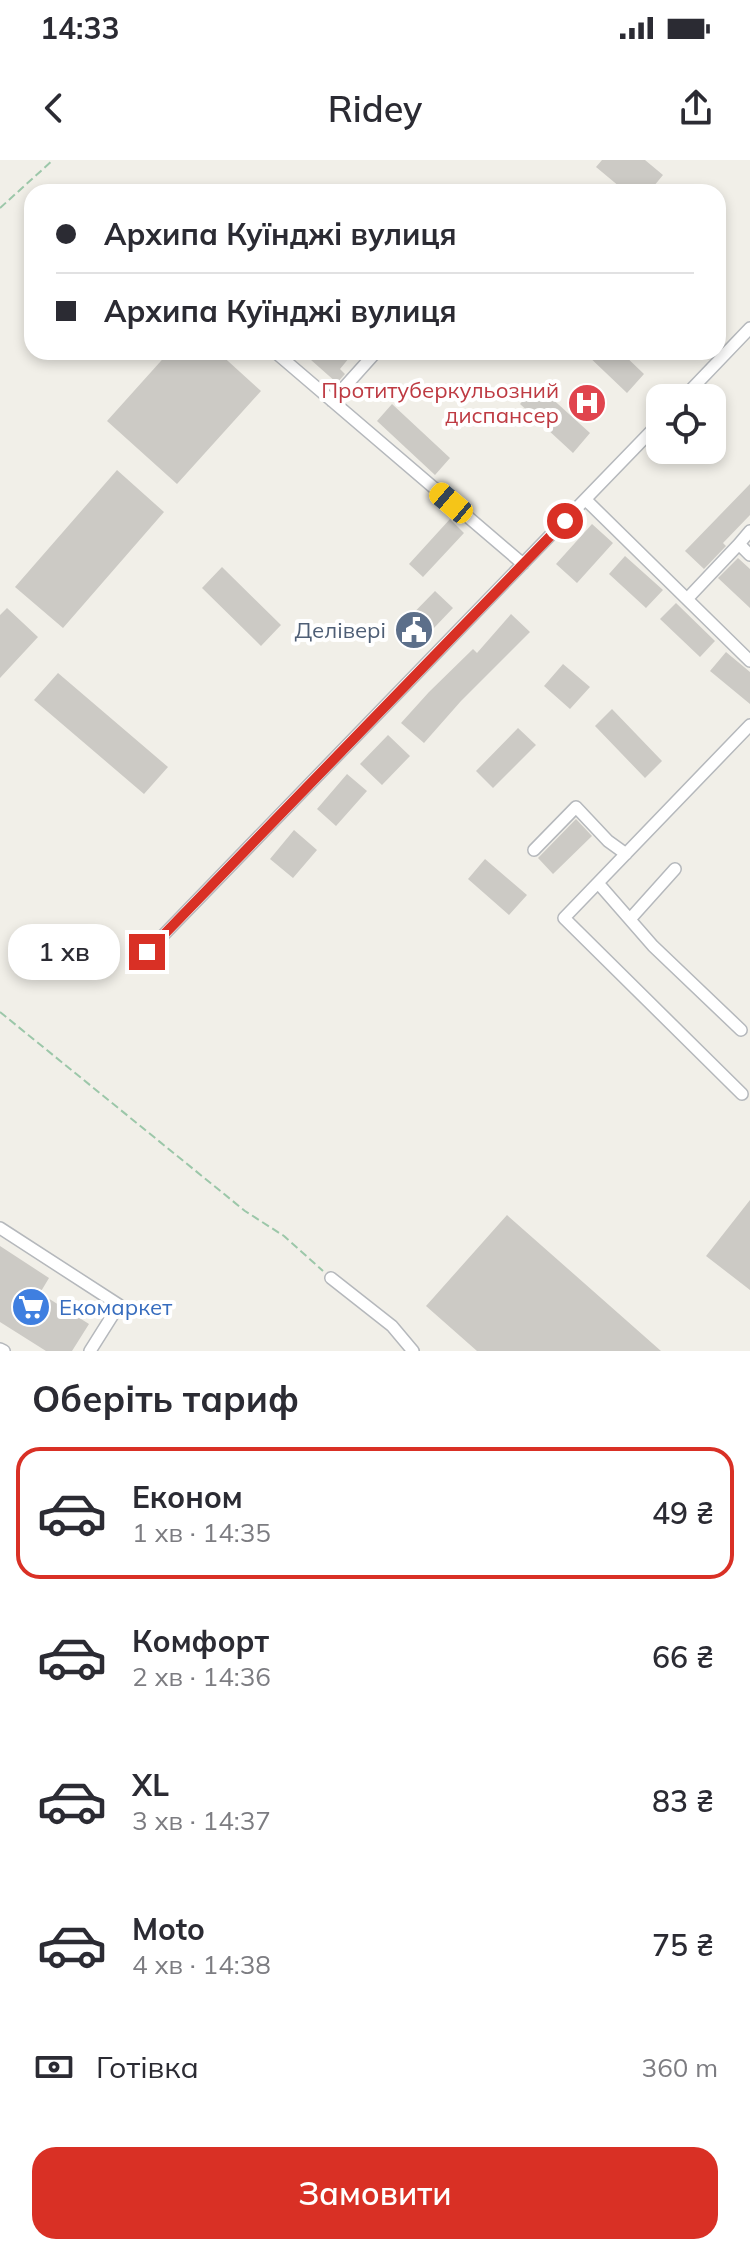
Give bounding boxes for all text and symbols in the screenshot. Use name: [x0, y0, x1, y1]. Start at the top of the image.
text: 14:33: [40, 9, 119, 47]
icon: back: [32, 86, 76, 130]
text: Ridey: [328, 86, 422, 131]
icon: share: [674, 86, 718, 130]
text: Архипа Куїнджі вулиця: [104, 215, 457, 253]
text: Архипа Куїнджі вулиця: [104, 292, 457, 330]
place label: Протитуберкульозний диспансер: [321, 376, 559, 429]
hospital icon: Протитуберкульозний диспансер: [566, 382, 608, 424]
map controls: [646, 384, 726, 464]
button: locate: [646, 384, 726, 464]
car: [425, 478, 477, 528]
route start: [547, 503, 583, 539]
public building icon: Делівері: [393, 609, 435, 651]
place label: Делівері: [294, 616, 386, 644]
callout: 1 хв: [7, 924, 119, 980]
route end: [129, 934, 165, 970]
text: 1 хв: [38, 935, 90, 968]
supermarket icon: Екомаркет: [10, 1286, 52, 1328]
place label: Екомаркет: [59, 1293, 172, 1321]
text: Оберіть тариф: [32, 1376, 299, 1421]
icon: car: [36, 1477, 108, 1549]
text: Економ: [132, 1478, 243, 1516]
text: 49 ₴: [652, 1494, 714, 1532]
text: 1 хв · 14:35: [132, 1516, 271, 1549]
icon: car: [36, 1621, 108, 1693]
text: Комфорт: [132, 1622, 269, 1660]
text: 66 ₴: [652, 1638, 714, 1676]
text: 2 хв · 14:36: [132, 1660, 271, 1693]
icon: car: [36, 1765, 108, 1837]
text: XL: [132, 1766, 169, 1804]
text: 83 ₴: [652, 1782, 714, 1820]
text: 3 хв · 14:37: [132, 1804, 271, 1837]
icon: car: [36, 1909, 108, 1981]
text: Moto: [132, 1910, 205, 1948]
text: 75 ₴: [652, 1926, 714, 1964]
text: 4 хв · 14:38: [132, 1948, 271, 1981]
icon: cash: [32, 2045, 76, 2089]
text: Готівка: [96, 2048, 199, 2086]
text: 360 m: [642, 2051, 718, 2084]
button: Замовити: [32, 2147, 718, 2239]

